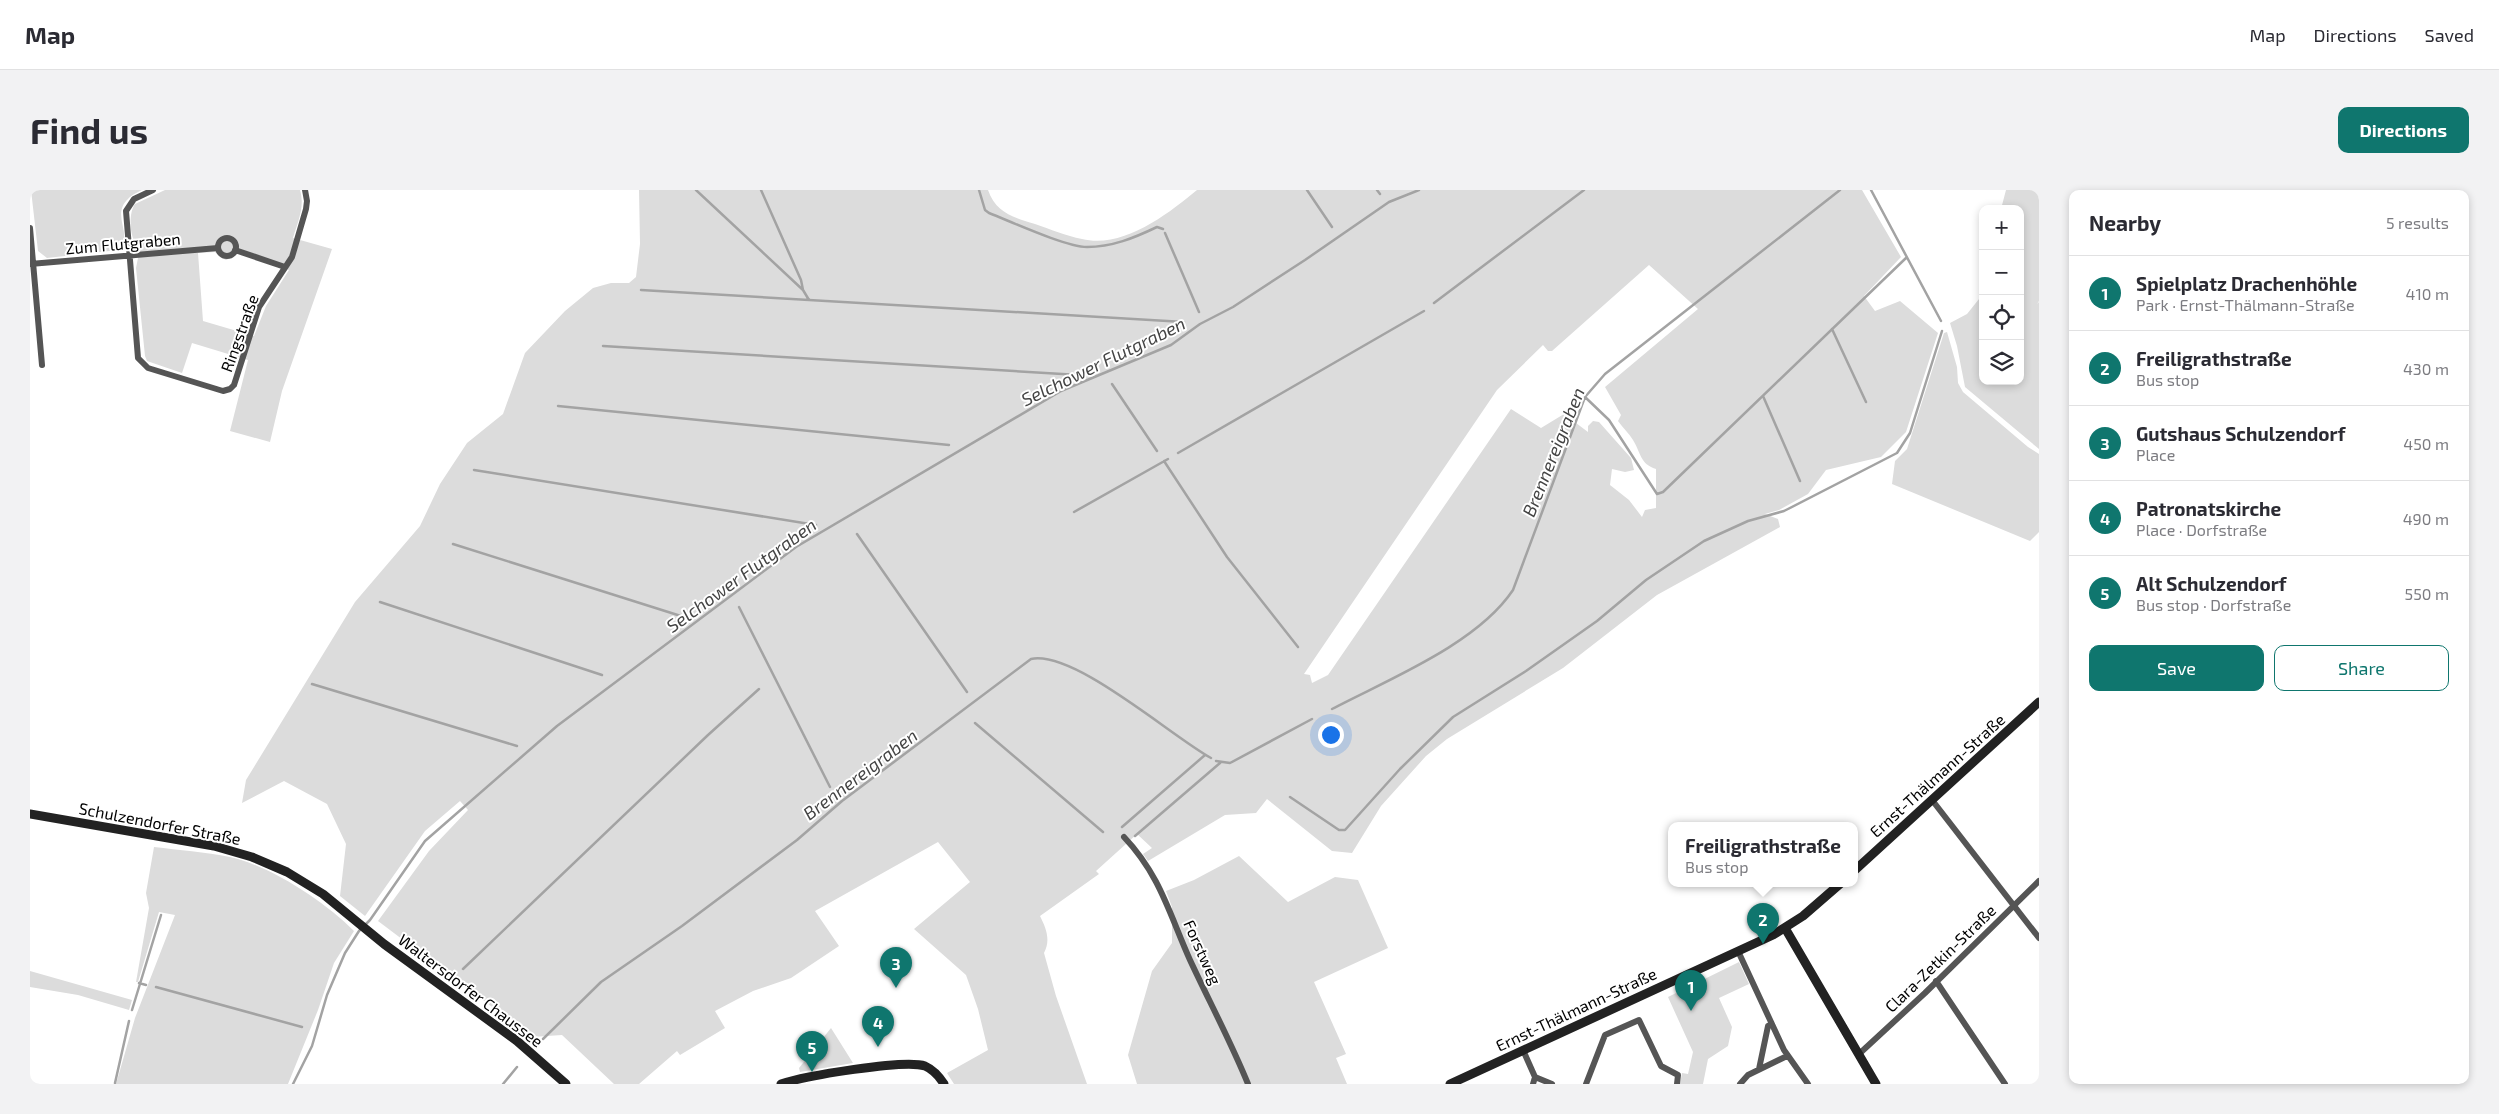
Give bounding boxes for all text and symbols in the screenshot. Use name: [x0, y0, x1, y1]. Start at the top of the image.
text: Map: [25, 20, 75, 49]
text: Map: [2249, 24, 2286, 46]
text: Directions: [2314, 24, 2397, 46]
text: Saved: [2425, 24, 2474, 46]
button: Directions: [2338, 107, 2469, 153]
text: Find us: [30, 109, 148, 151]
map controls: [1979, 205, 2024, 385]
button: +: [1979, 205, 2024, 250]
text: Nearby: [2089, 210, 2161, 235]
text: 5 results: [2386, 213, 2449, 232]
street label: Zum Flutgraben: [65, 229, 181, 257]
button: −: [1979, 250, 2024, 295]
text: Spielplatz Drachenhöhle: [2136, 272, 2357, 295]
text: 1: [2102, 284, 2108, 303]
text: 410 m: [2406, 284, 2449, 303]
street label: Ringstraße: [216, 292, 262, 374]
button: locate: [1979, 295, 2024, 340]
text: Park · Ernst-Thälmann-Straße: [2136, 295, 2355, 314]
water label: Selchower Flutgraben: [1017, 312, 1189, 410]
button: layers: [1979, 340, 2024, 385]
text: Freiligrathstraße: [2136, 347, 2292, 370]
text: 2: [2100, 359, 2110, 378]
text: 430 m: [2403, 359, 2449, 378]
text: Bus stop: [2136, 370, 2199, 389]
water label: Brennereigraben: [1517, 384, 1589, 520]
text: Gutshaus Schulzendorf: [2136, 422, 2345, 445]
text: 3: [2100, 434, 2110, 453]
text: 450 m: [2403, 434, 2449, 453]
text: Place: [2136, 445, 2175, 464]
text: Patronatskirche: [2136, 497, 2281, 520]
text: 4: [2100, 509, 2110, 528]
text: 490 m: [2403, 509, 2449, 528]
water label: Selchower Flutgraben: [662, 513, 820, 637]
text: Place · Dorfstraße: [2136, 520, 2267, 539]
text: Alt Schulzendorf: [2136, 572, 2286, 595]
text: 5: [2101, 584, 2109, 603]
text: 550 m: [2405, 584, 2449, 603]
text: Bus stop · Dorfstraße: [2136, 595, 2291, 614]
button: Save: [2089, 645, 2264, 691]
button: Share: [2274, 645, 2449, 691]
street label: Ernst-Thälmann-Straße: [1866, 709, 2008, 841]
your location: [1318, 722, 1344, 748]
water label: Brennereigraben: [799, 724, 921, 824]
street label: Schulzendorfer Straße: [77, 798, 243, 848]
popup: [1668, 822, 1858, 887]
text: Freiligrathstraße: [1685, 834, 1841, 857]
text: Bus stop: [1685, 857, 1748, 876]
street label: Clara-Zetkin-Straße: [1881, 900, 1999, 1016]
pin: 2: [1747, 903, 1779, 944]
street label: Forstweg: [1180, 917, 1226, 987]
street label: Waltersdorfer Chaussee: [395, 929, 547, 1051]
pin: 3: [880, 947, 912, 988]
street label: Ernst-Thälmann-Straße: [1493, 963, 1659, 1055]
pin: 1: [1675, 970, 1707, 1011]
pin: 4: [862, 1006, 894, 1047]
pin: 5: [796, 1031, 828, 1072]

